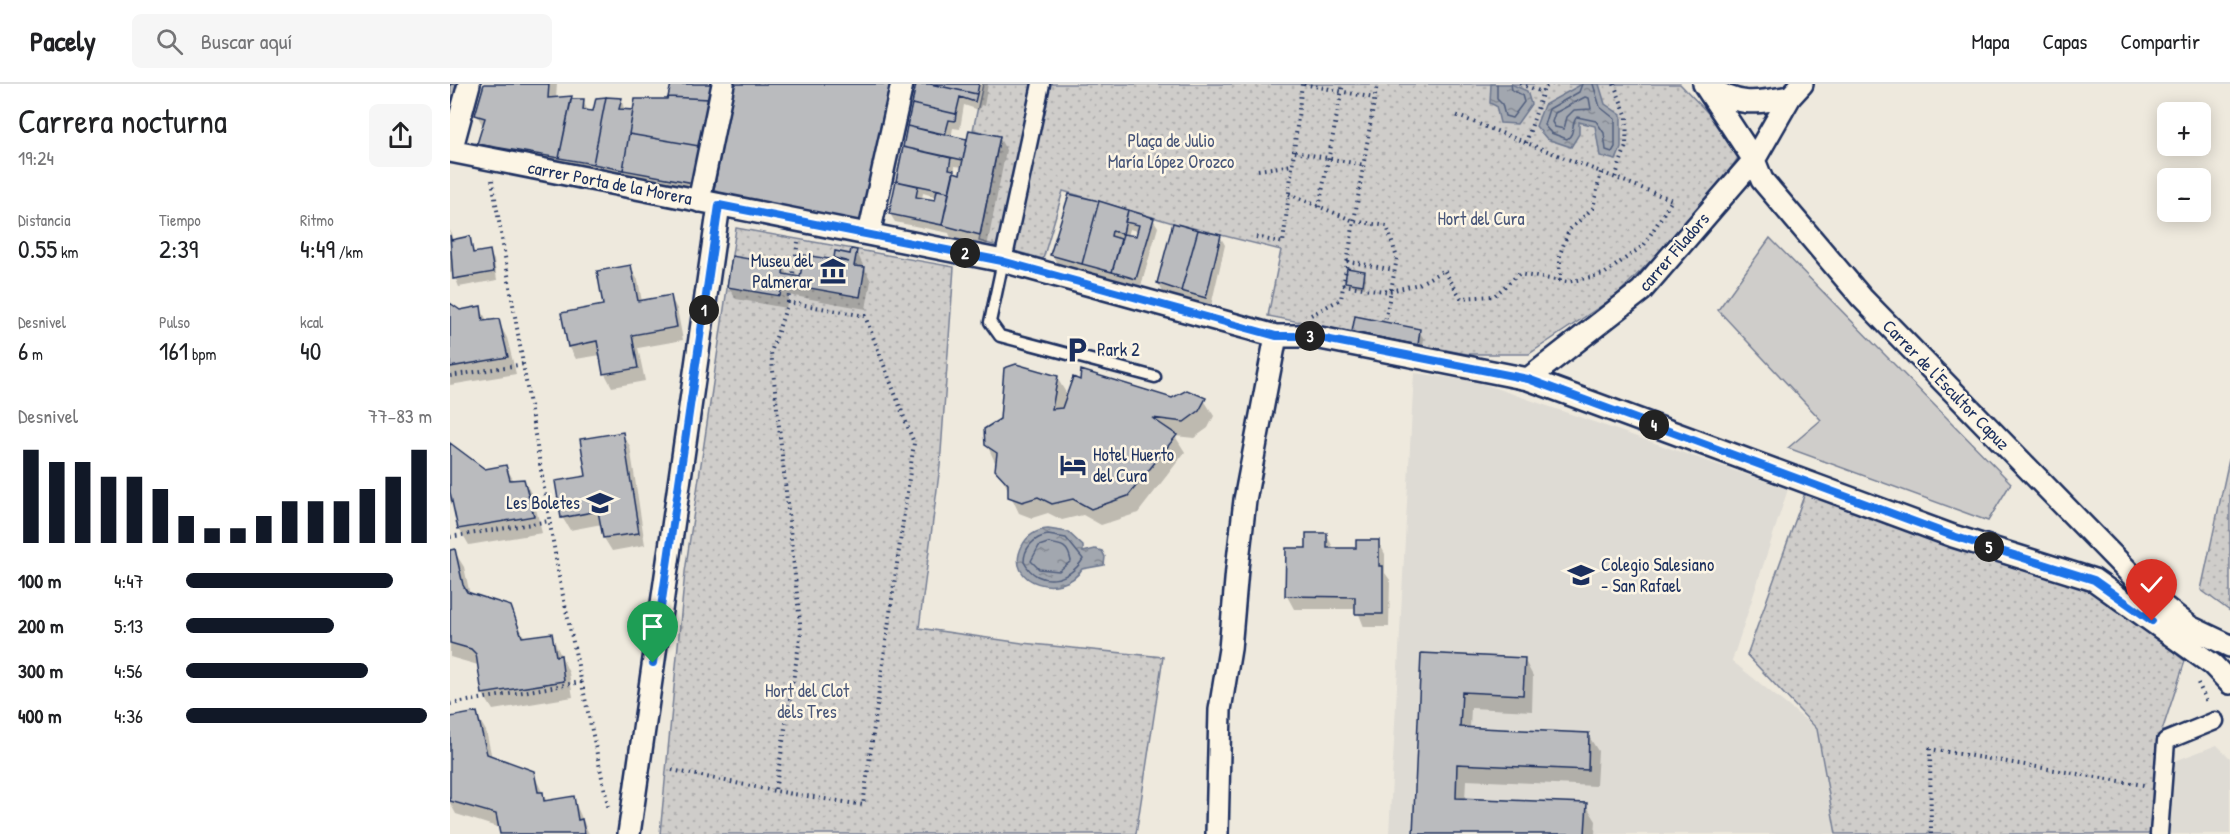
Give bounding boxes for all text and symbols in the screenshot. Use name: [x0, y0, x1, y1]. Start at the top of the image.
search box: [132, 14, 552, 68]
text: Pacely: [30, 22, 96, 60]
icon: search: [153, 25, 186, 58]
text: Buscar aquí: [201, 26, 292, 56]
text: Mapa: [1971, 27, 2009, 56]
text: Capas: [2042, 27, 2087, 56]
text: Compartir: [2120, 27, 2200, 56]
text: Carrera nocturna: [18, 99, 227, 143]
map controls: [2157, 102, 2211, 222]
button: +: [2157, 102, 2211, 156]
button: share: [369, 104, 432, 167]
park label: Plaça de Julio María López Orozco: [1108, 128, 1234, 174]
text: 19:24: [18, 144, 54, 171]
street label: carrer Porta de la Morera: [526, 154, 694, 211]
button: −: [2157, 168, 2211, 222]
park label: Hort del Cura: [1437, 206, 1525, 231]
street label: carrer Filadors: [1632, 207, 1715, 296]
text: Distancia: [18, 209, 70, 231]
text: Tiempo: [159, 209, 201, 231]
text: Ritmo: [300, 209, 334, 231]
text: 0.55: [18, 231, 57, 266]
text: 2:39: [159, 231, 198, 266]
text: 4:49: [300, 231, 335, 266]
pin: 2: [950, 238, 980, 268]
text: km: [57, 241, 78, 263]
text: /km: [335, 241, 363, 263]
text: 2: [961, 242, 969, 264]
place label: Museu del Palmerar: [751, 248, 813, 294]
museum icon: Museu del Palmerar: [818, 256, 848, 286]
pin: 1: [689, 295, 719, 325]
text: 1: [701, 299, 707, 321]
text: Desnivel: [18, 311, 66, 333]
text: Pulso: [159, 311, 190, 333]
text: kcal: [300, 311, 323, 333]
street label: Carrer de l'Escultor Capuz: [1877, 314, 2016, 456]
pin: 3: [1295, 321, 1325, 351]
text: 3: [1306, 325, 1314, 347]
text: 6: [18, 333, 28, 368]
text: 161: [159, 333, 188, 368]
text: 40: [300, 333, 321, 368]
parking icon: Park 2: [1062, 335, 1092, 365]
place label: Park 2: [1097, 337, 1140, 362]
text: m: [28, 343, 43, 365]
text: bpm: [188, 343, 216, 365]
text: Desnivel: [18, 402, 78, 429]
text: 77–83 m: [368, 402, 432, 429]
pin: 4: [1639, 410, 1669, 440]
text: 4: [1651, 414, 1657, 436]
place label: Hotel Huerto del Cura: [1093, 442, 1174, 488]
hotel icon: Hotel Huerto del Cura: [1058, 450, 1088, 480]
school or university icon: Les Boletes: [585, 488, 615, 518]
place label: Les Boletes: [506, 490, 580, 515]
pin: 5: [1974, 532, 2004, 562]
text: 5: [1986, 536, 1992, 558]
place label: Colegio Salesiano - San Rafael: [1601, 552, 1714, 598]
pin: [2126, 559, 2177, 621]
school or university icon: Colegio Salesiano - San Rafael: [1566, 560, 1596, 590]
text: 100 m: [18, 567, 61, 594]
text: 4:47: [114, 567, 144, 594]
icon: check: [2135, 568, 2168, 601]
pin: [627, 601, 678, 663]
icon: arrive: [636, 610, 669, 643]
text: 200 m: [18, 612, 63, 639]
text: 5:13: [114, 612, 143, 639]
text: 300 m: [18, 657, 63, 684]
text: 4:56: [114, 657, 143, 684]
park label: Hort del Clot dels Tres: [765, 678, 850, 724]
text: 400 m: [18, 702, 62, 729]
text: 4:36: [114, 702, 143, 729]

